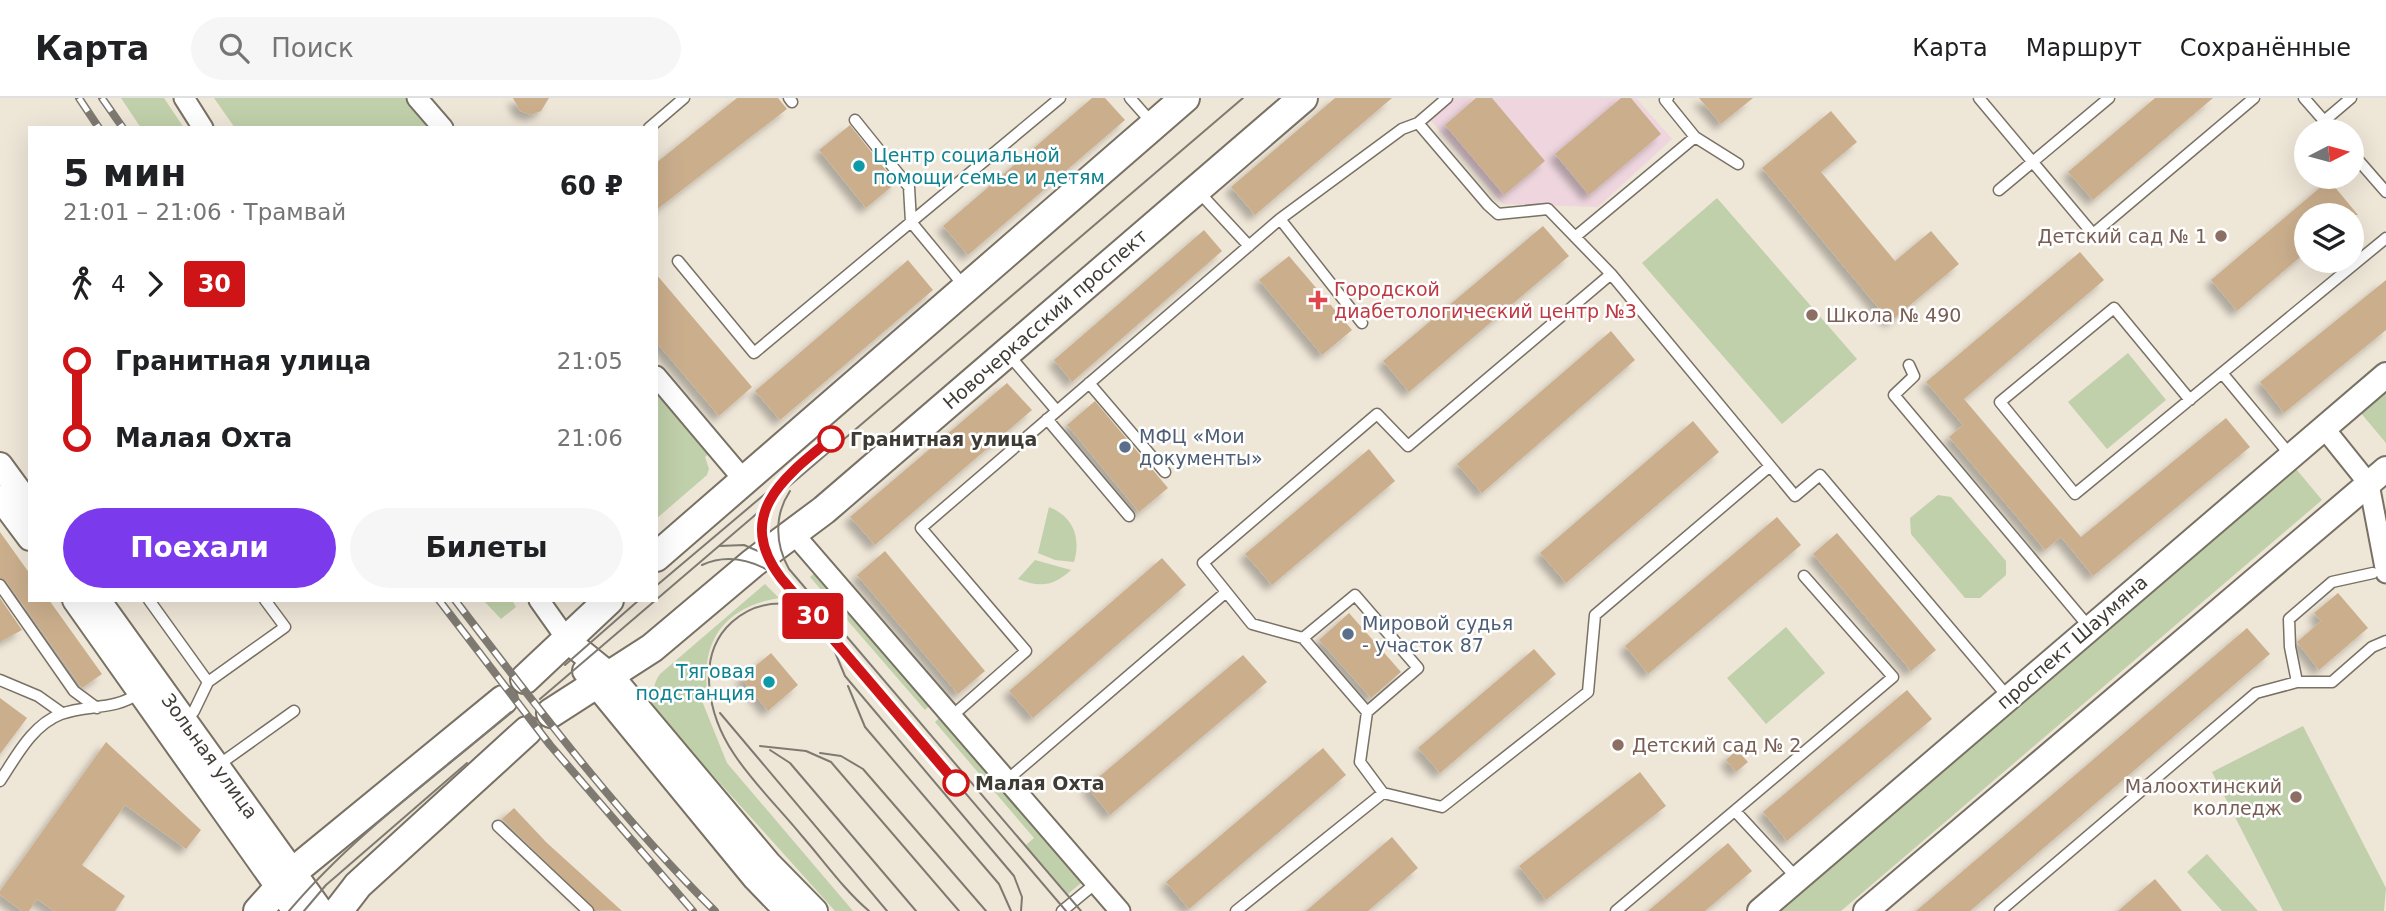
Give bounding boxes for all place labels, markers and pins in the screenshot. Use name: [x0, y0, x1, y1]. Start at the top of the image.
place label: Центр социальной помощи семье и детям: [873, 144, 1105, 188]
marker: Центр социальной помощи семье и детям: [851, 158, 867, 174]
place label: Детский сад № 1: [2038, 225, 2207, 247]
marker: Детский сад № 1: [2213, 228, 2229, 244]
place label: Городской диабетологический центр №3: [1334, 278, 1637, 322]
marker: Городской диабетологический центр №3: [1308, 290, 1328, 310]
place label: Школа № 490: [1826, 304, 1961, 326]
marker: Школа № 490: [1804, 307, 1820, 323]
place label: МФЦ «Мои документы»: [1139, 425, 1263, 469]
marker: Гранитная улица: [818, 426, 844, 452]
place label: Гранитная улица: [850, 428, 1037, 450]
marker: МФЦ «Мои документы»: [1117, 439, 1133, 455]
place label: Мировой судья - участок 87: [1362, 612, 1513, 656]
marker: Мировой судья - участок 87: [1340, 626, 1356, 642]
place label: Тяговая подстанция: [636, 660, 755, 704]
marker: Тяговая подстанция: [761, 674, 777, 690]
place label: Детский сад № 2: [1632, 734, 1801, 756]
marker: Детский сад № 2: [1610, 737, 1626, 753]
marker: Малая Охта: [943, 770, 969, 796]
place label: Малая Охта: [975, 772, 1105, 794]
place label: Малоохтинский колледж: [2125, 775, 2282, 819]
marker: Малоохтинский колледж: [2288, 789, 2304, 805]

